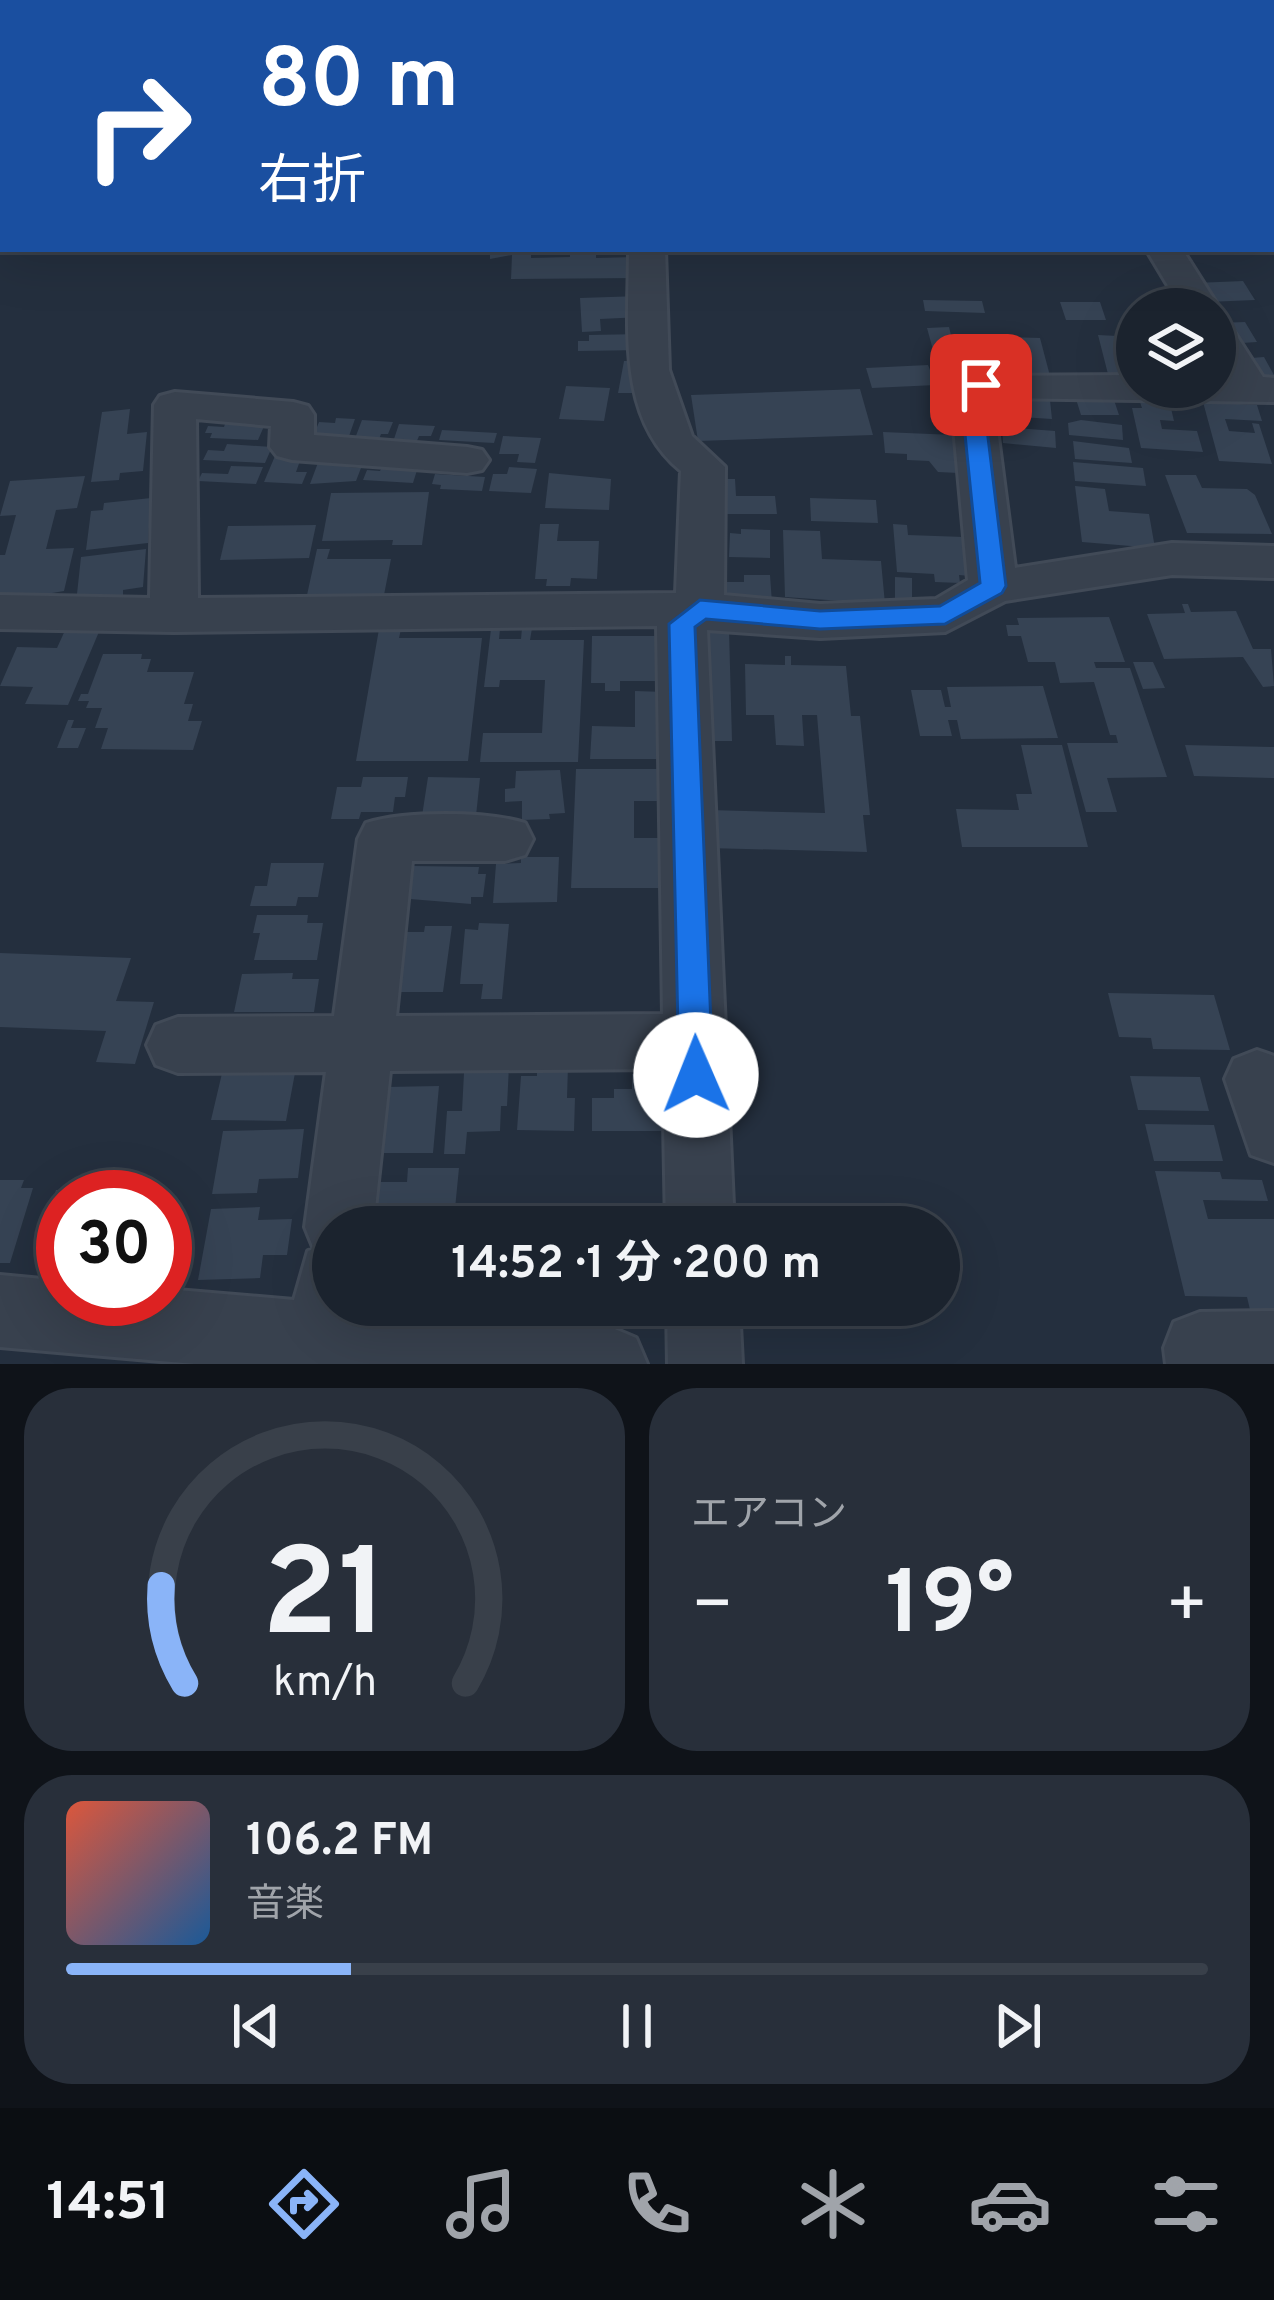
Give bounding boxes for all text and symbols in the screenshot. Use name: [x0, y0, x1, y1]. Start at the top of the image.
text: 80 m: [258, 31, 459, 137]
icon: right: [60, 48, 216, 204]
text: 右折: [258, 150, 366, 219]
map controls: [1116, 288, 1236, 408]
button: layers: [1116, 288, 1236, 408]
pin: [930, 334, 1032, 436]
icon: arrive: [948, 352, 1014, 418]
position arrow: [633, 1012, 759, 1138]
speed limit sign: 30: [36, 1170, 192, 1326]
text: 14:52 · 1 分 · 200 m: [451, 1237, 821, 1294]
text: エアコン: [691, 1492, 847, 1541]
text: 21: [261, 1522, 388, 1680]
text: 19°: [885, 1552, 1014, 1665]
text: −: [691, 1567, 734, 1650]
text: +: [1165, 1567, 1208, 1650]
text: km/h: [272, 1656, 377, 1710]
text: 106.2 FM: [246, 1814, 433, 1871]
text: 音楽: [246, 1882, 324, 1931]
icon: previous: [223, 1993, 289, 2059]
icon: pause: [604, 1993, 670, 2059]
icon: next: [985, 1993, 1051, 2059]
icon: directions: [262, 2162, 346, 2246]
icon: music: [439, 2162, 523, 2246]
icon: phone: [615, 2162, 699, 2246]
icon: climate: [791, 2162, 875, 2246]
icon: car: [968, 2162, 1052, 2246]
icon: filters: [1144, 2162, 1228, 2246]
text: 14:51: [46, 2170, 170, 2239]

